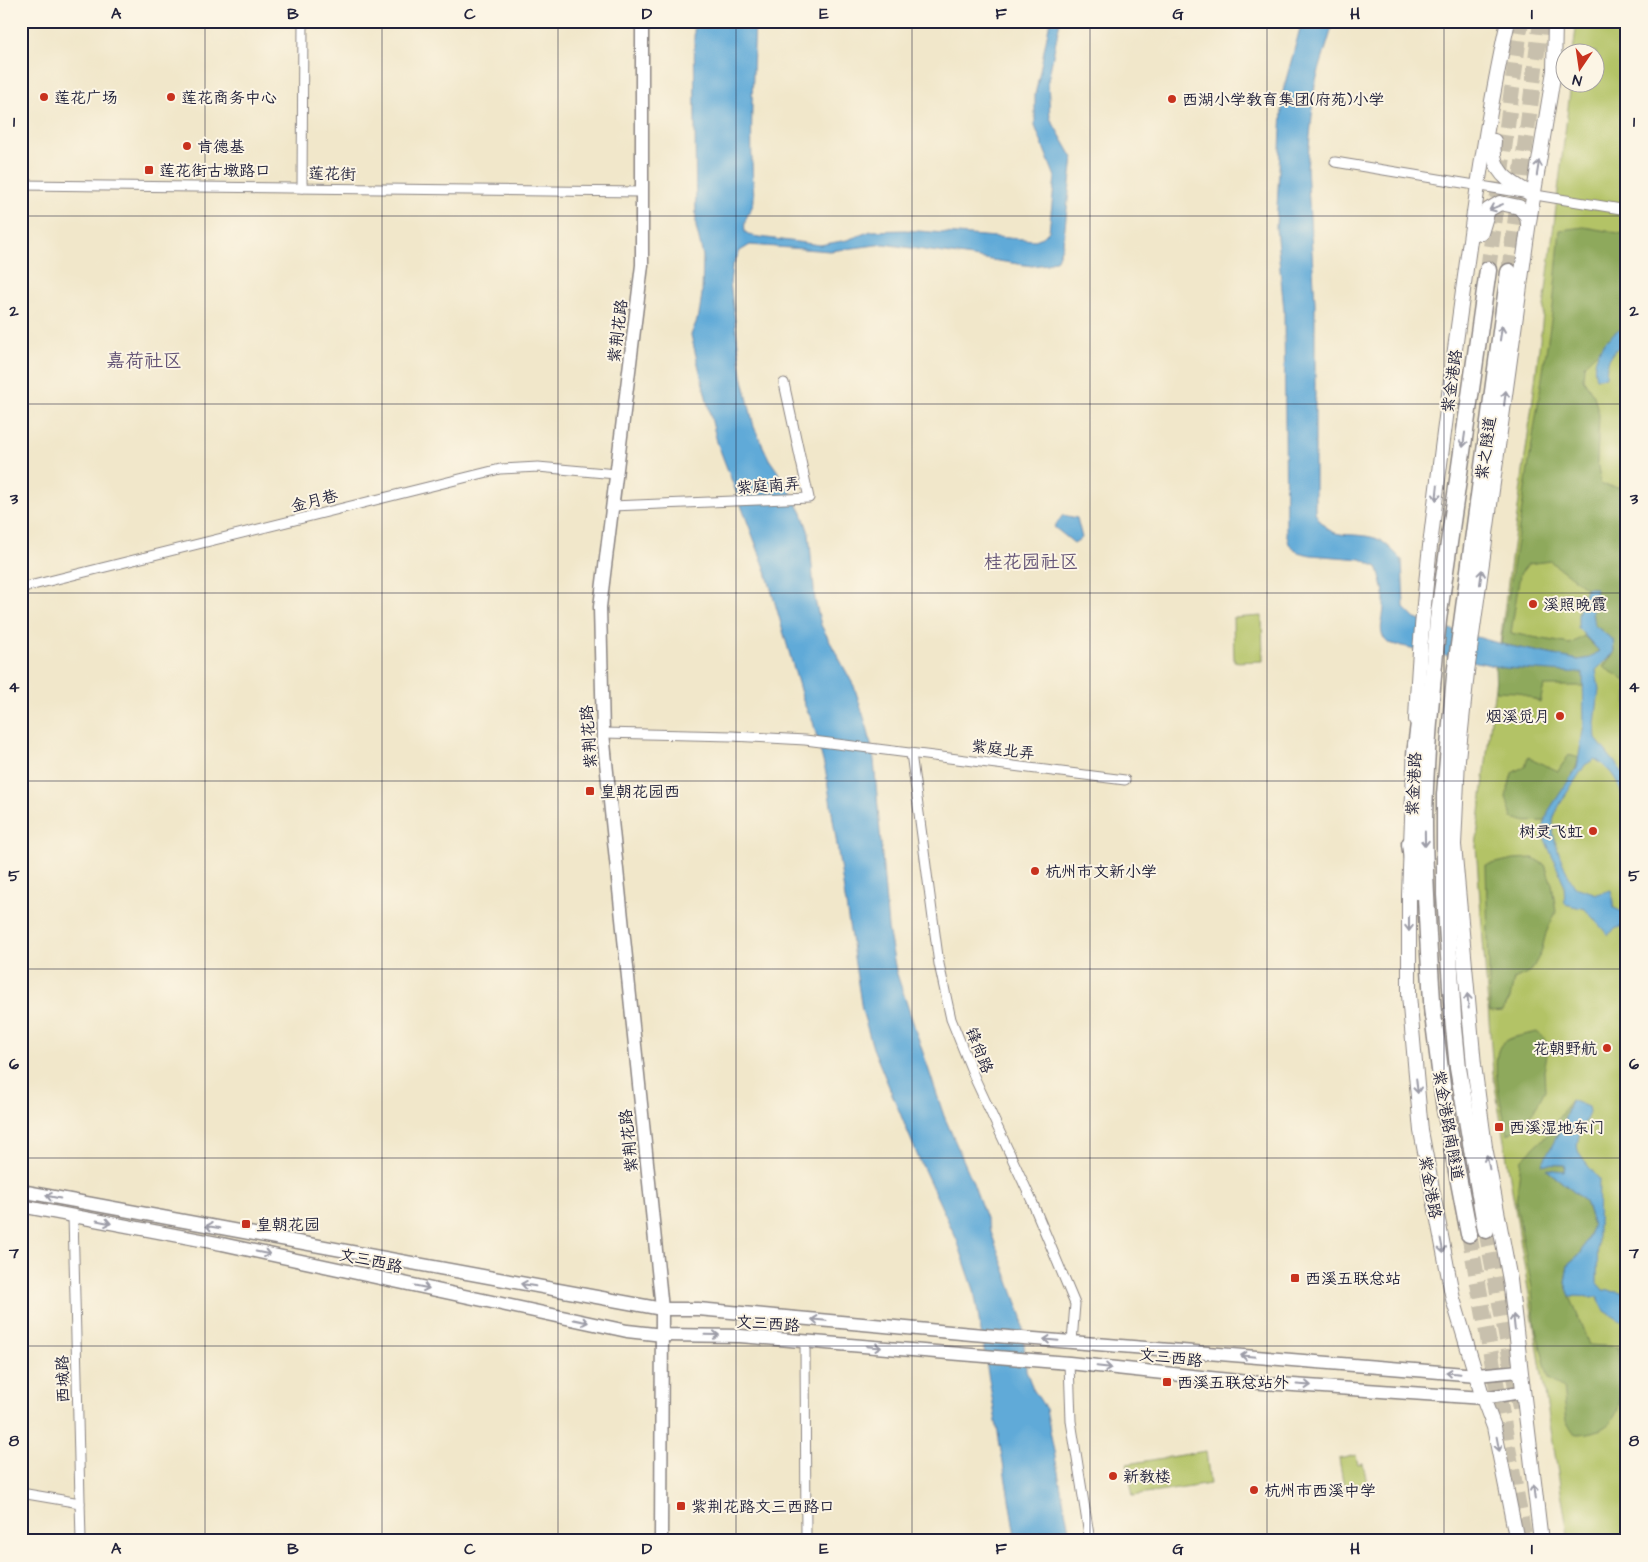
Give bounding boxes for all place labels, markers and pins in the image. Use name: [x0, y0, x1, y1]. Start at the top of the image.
place label: 莲花广场: [54, 87, 118, 109]
place label: 莲花商务中心: [181, 87, 277, 109]
place label: 西湖小学教育集团(府苑)小学: [1182, 89, 1384, 111]
marker: 莲花广场: [38, 91, 50, 103]
marker: 莲花商务中心: [165, 91, 177, 103]
marker: 西湖小学教育集团(府苑)小学: [1166, 93, 1178, 105]
place label: 肯德基: [197, 136, 245, 158]
marker: 肯德基: [181, 140, 193, 152]
place label: 莲花街古墩路口: [159, 160, 271, 182]
marker: 莲花街古墩路口: [143, 164, 155, 176]
place label: 溪照晚霞: [1543, 594, 1607, 616]
marker: 溪照晚霞: [1527, 598, 1539, 610]
place label: 烟溪觅月: [1486, 706, 1550, 728]
marker: 烟溪觅月: [1554, 710, 1566, 722]
place label: 皇朝花园西: [600, 781, 680, 803]
marker: 皇朝花园西: [584, 785, 596, 797]
place label: 树灵飞虹: [1519, 821, 1583, 843]
marker: 树灵飞虹: [1587, 825, 1599, 837]
place label: 杭州市文新小学: [1045, 861, 1157, 883]
marker: 杭州市文新小学: [1029, 865, 1041, 877]
place label: 花朝野航: [1533, 1038, 1597, 1060]
marker: 花朝野航: [1601, 1042, 1613, 1054]
place label: 西溪湿地东门: [1509, 1117, 1605, 1139]
marker: 西溪湿地东门: [1493, 1121, 1505, 1133]
place label: 皇朝花园: [256, 1214, 320, 1236]
marker: 皇朝花园: [240, 1218, 252, 1230]
place label: 西溪五联总站: [1305, 1268, 1401, 1290]
marker: 西溪五联总站: [1289, 1272, 1301, 1284]
place label: 西溪五联总站外: [1177, 1372, 1289, 1394]
marker: 西溪五联总站外: [1161, 1376, 1173, 1388]
place label: 新教楼: [1123, 1466, 1171, 1488]
marker: 新教楼: [1107, 1470, 1119, 1482]
place label: 杭州市西溪中学: [1264, 1480, 1376, 1502]
marker: 杭州市西溪中学: [1248, 1484, 1260, 1496]
place label: 紫荆花路文三西路口: [691, 1496, 835, 1518]
marker: 紫荆花路文三西路口: [675, 1500, 687, 1512]

